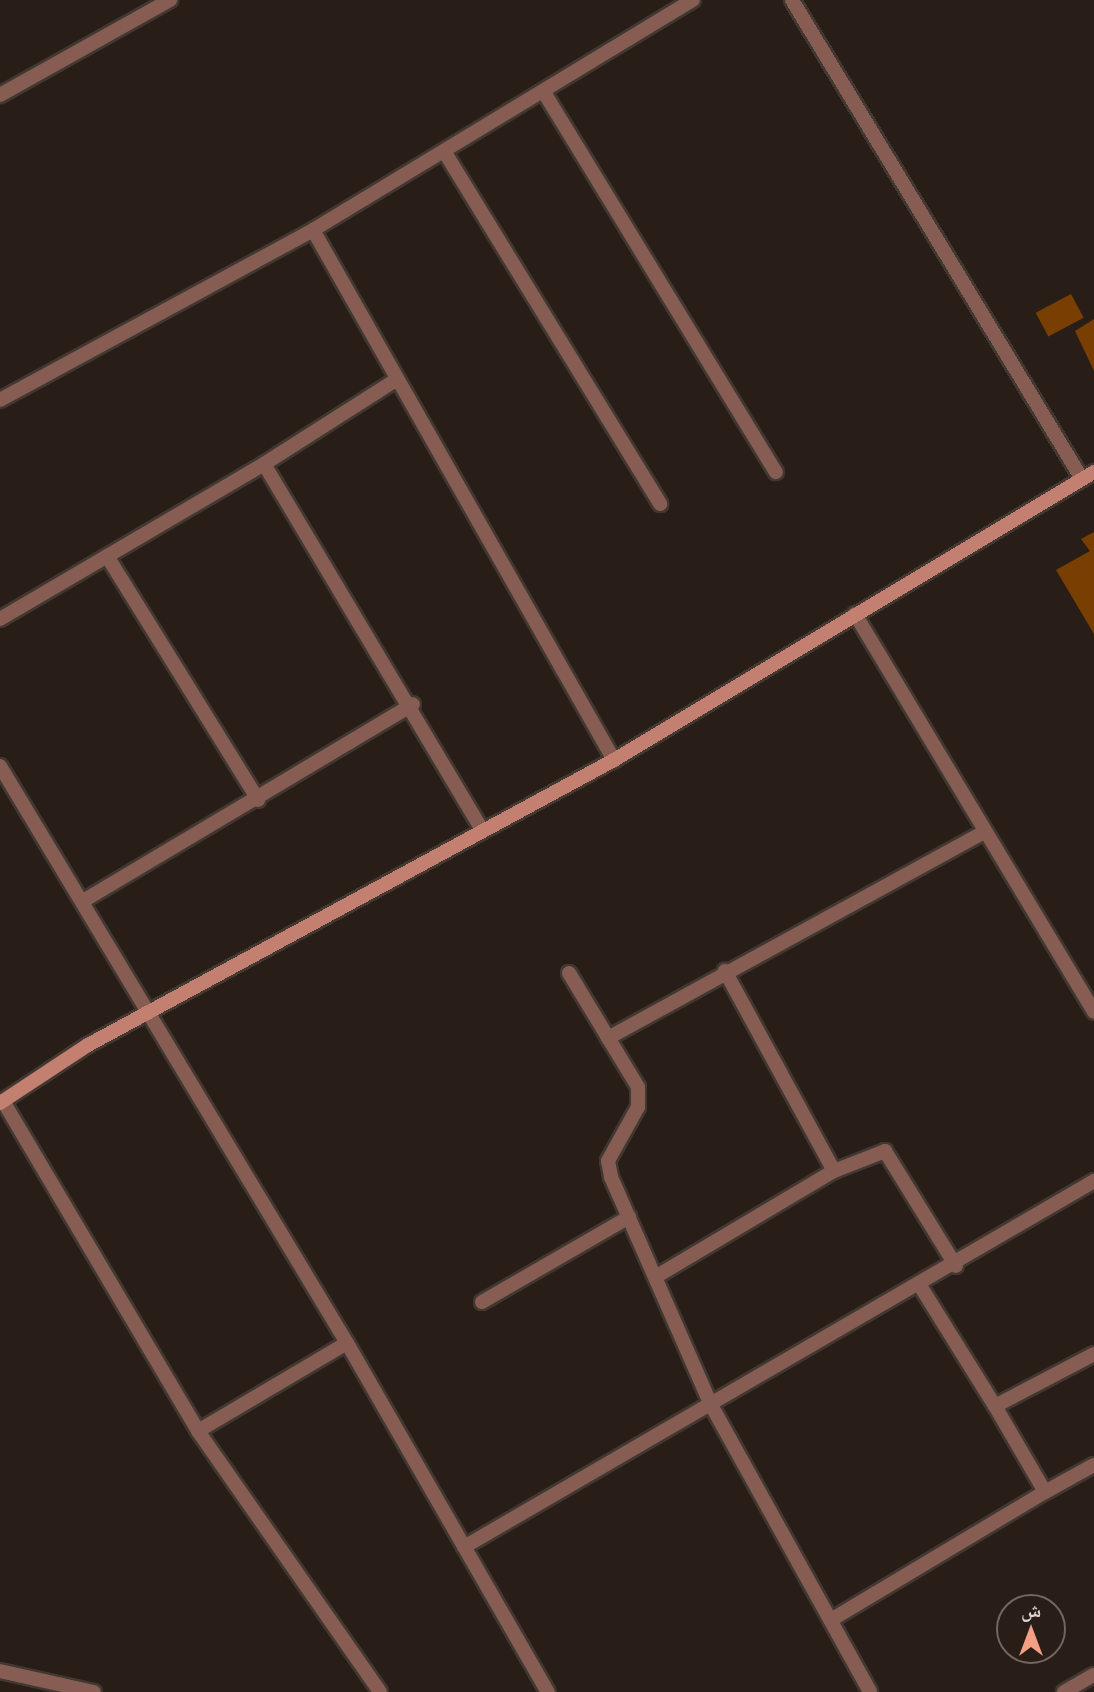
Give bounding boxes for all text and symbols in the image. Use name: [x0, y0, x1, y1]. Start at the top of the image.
north arrow: [996, 1594, 1066, 1664]
text: ش: [1021, 1598, 1041, 1621]

